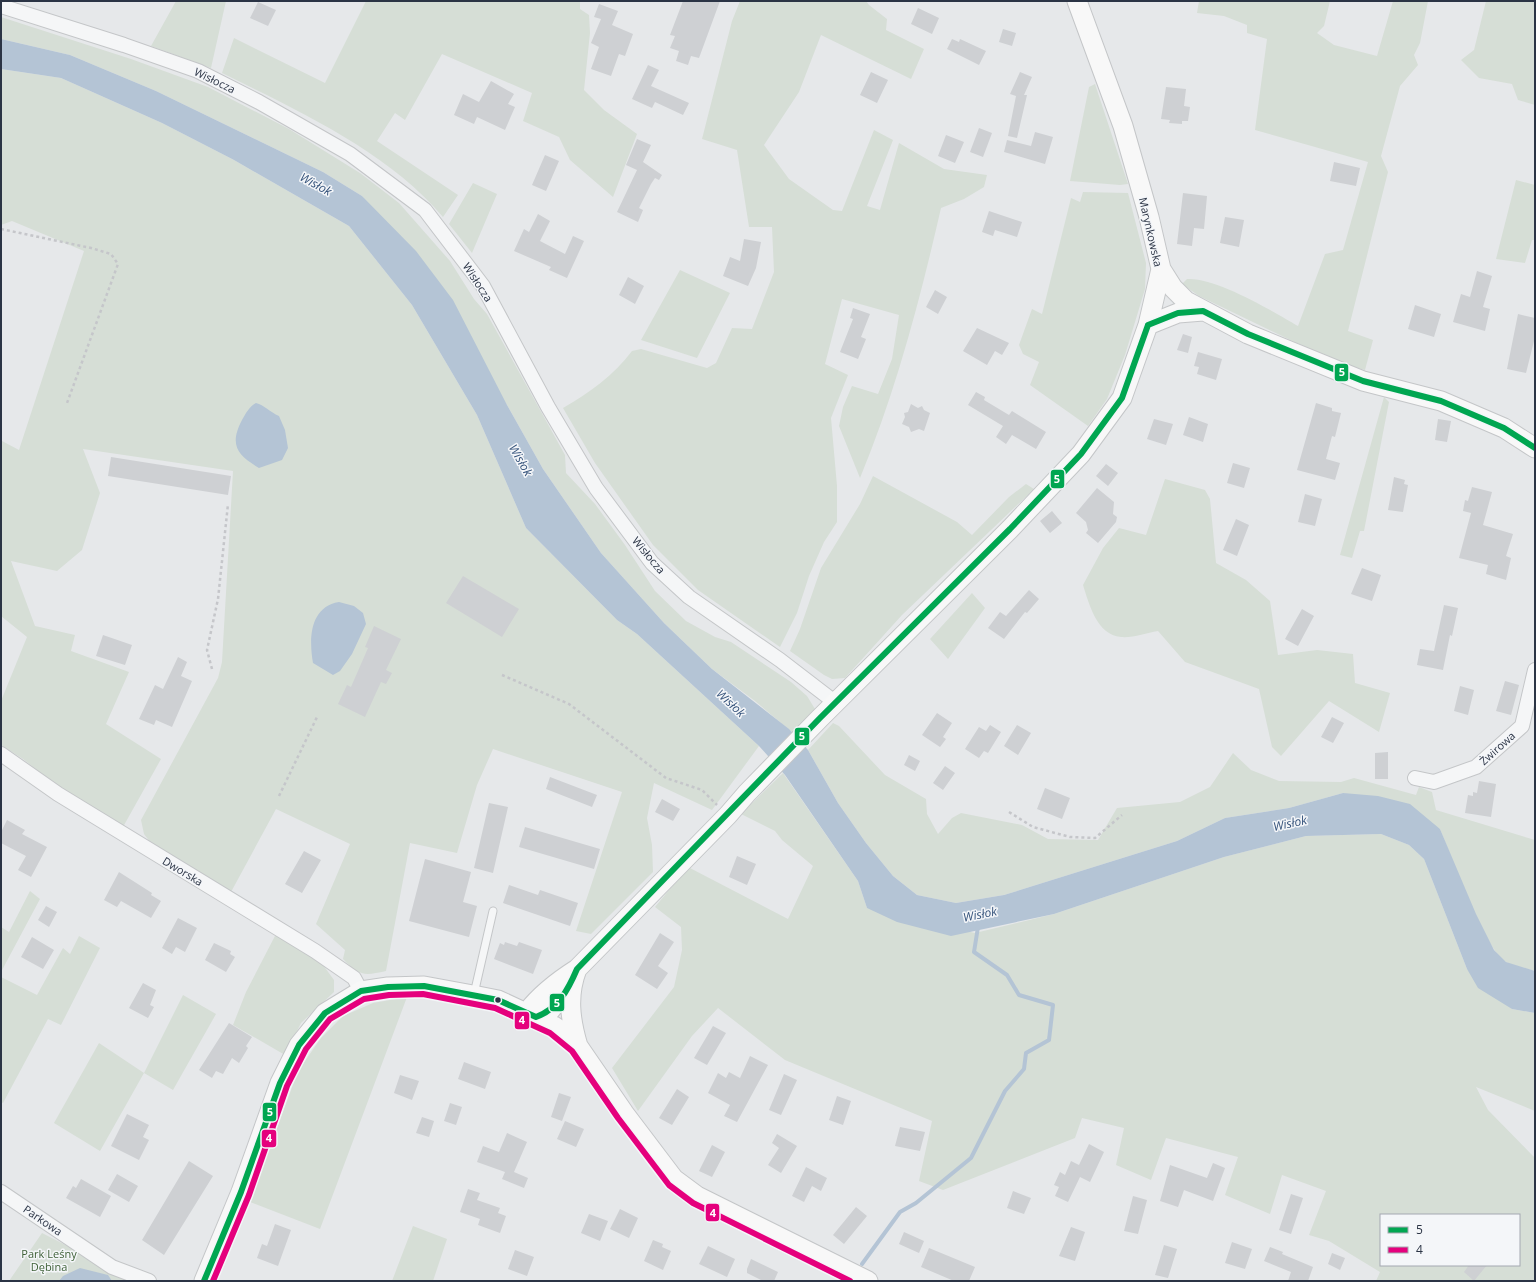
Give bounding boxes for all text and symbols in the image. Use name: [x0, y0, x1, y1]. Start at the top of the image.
street label: Wisłocza: [192, 64, 238, 96]
water label: Wisłok: [297, 168, 336, 200]
street label: Marynkowska: [1136, 196, 1166, 268]
street label: Wisłocza: [460, 259, 496, 305]
line badge: 5: [1334, 363, 1349, 382]
text: 5: [1339, 364, 1345, 379]
water label: Wisłok: [505, 441, 537, 480]
line badge: 5: [1050, 469, 1065, 489]
text: 5: [1054, 471, 1060, 486]
street label: Wisłocza: [629, 533, 669, 577]
water label: Wisłok: [713, 685, 750, 722]
line badge: 5: [794, 727, 810, 746]
text: 5: [799, 728, 805, 743]
street label: Żwirowa: [1476, 728, 1518, 768]
water label: Wisłok: [1272, 811, 1310, 835]
street label: Dworska: [160, 853, 206, 889]
water label: Wisłok: [962, 902, 999, 926]
line badge: 5: [549, 993, 565, 1012]
unlabelled marker: [493, 995, 503, 1005]
text: 5: [554, 995, 560, 1010]
line badge: 4: [514, 1011, 530, 1030]
text: 4: [519, 1012, 526, 1027]
line badge: 5: [262, 1102, 277, 1122]
text: 5: [267, 1104, 273, 1119]
line badge: 4: [261, 1129, 277, 1148]
text: 4: [266, 1130, 273, 1145]
street label: Parkowa: [20, 1201, 66, 1239]
line badge: 4: [705, 1203, 720, 1222]
text: 4: [710, 1205, 717, 1220]
legend: [1380, 1214, 1520, 1266]
text: 5: [1416, 1221, 1423, 1238]
text: 4: [1416, 1241, 1423, 1258]
park label: Park Leśny Dębina: [21, 1246, 77, 1274]

